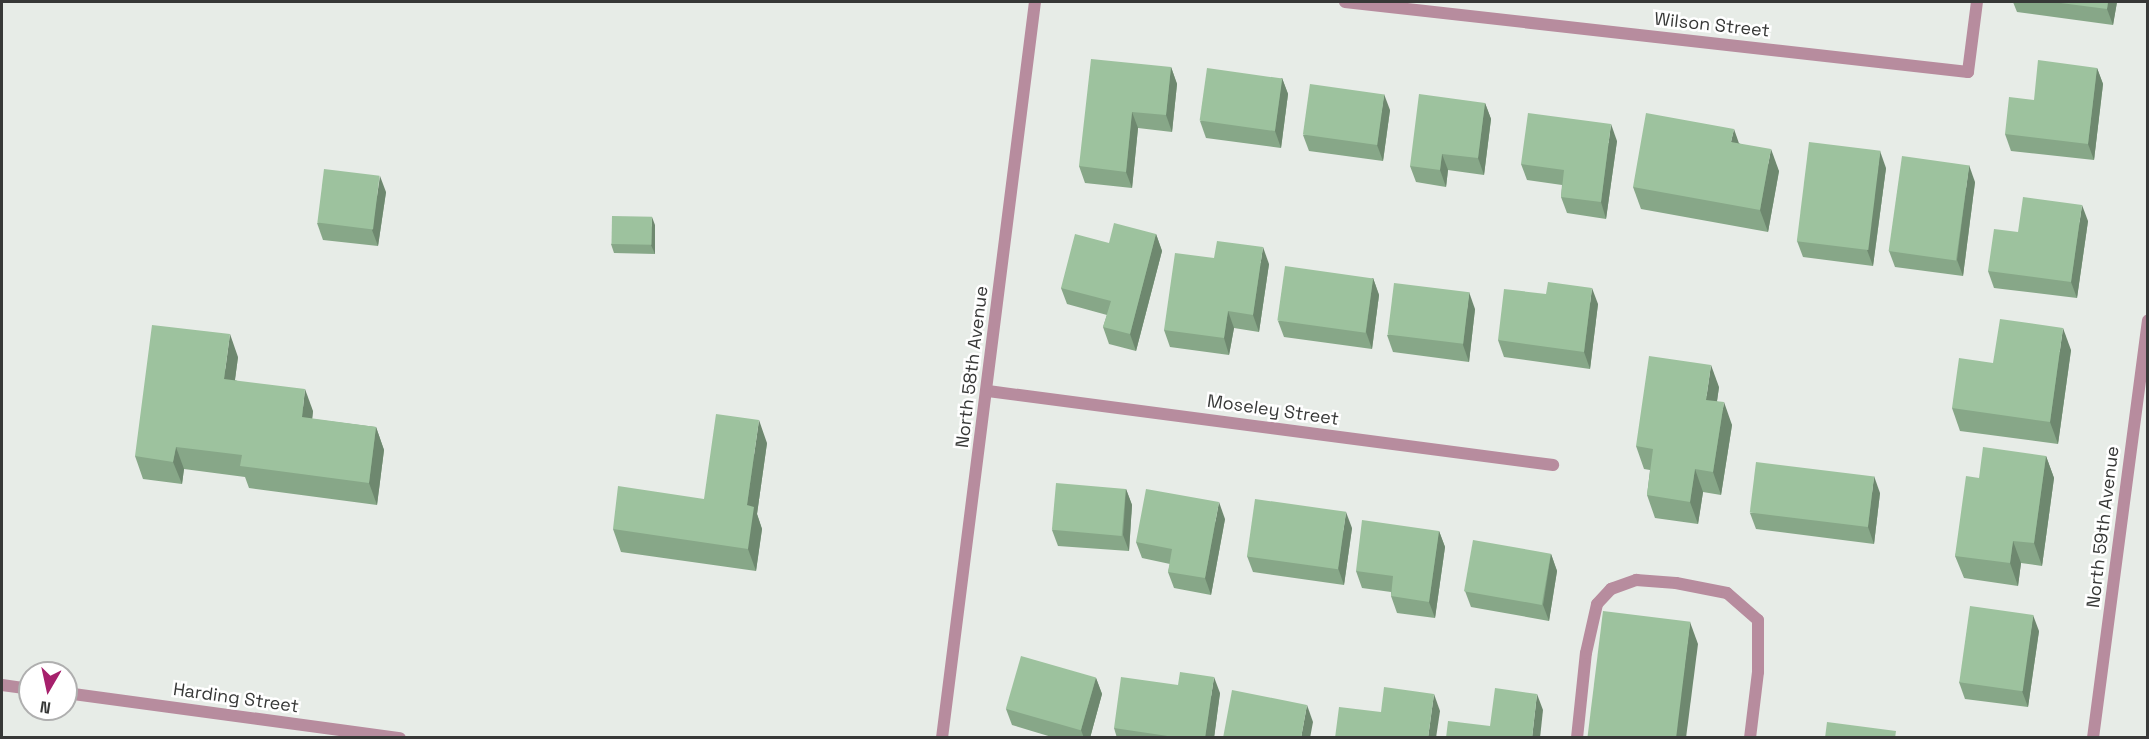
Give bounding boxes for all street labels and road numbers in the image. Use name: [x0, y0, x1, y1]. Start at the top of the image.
street label: Wilson Street: [1653, 8, 1771, 42]
street label: North 58th Avenue: [951, 285, 993, 449]
street label: Moseley Street: [1206, 390, 1340, 430]
street label: North 59th Avenue: [2082, 445, 2124, 609]
street label: Harding Street: [172, 678, 300, 718]

